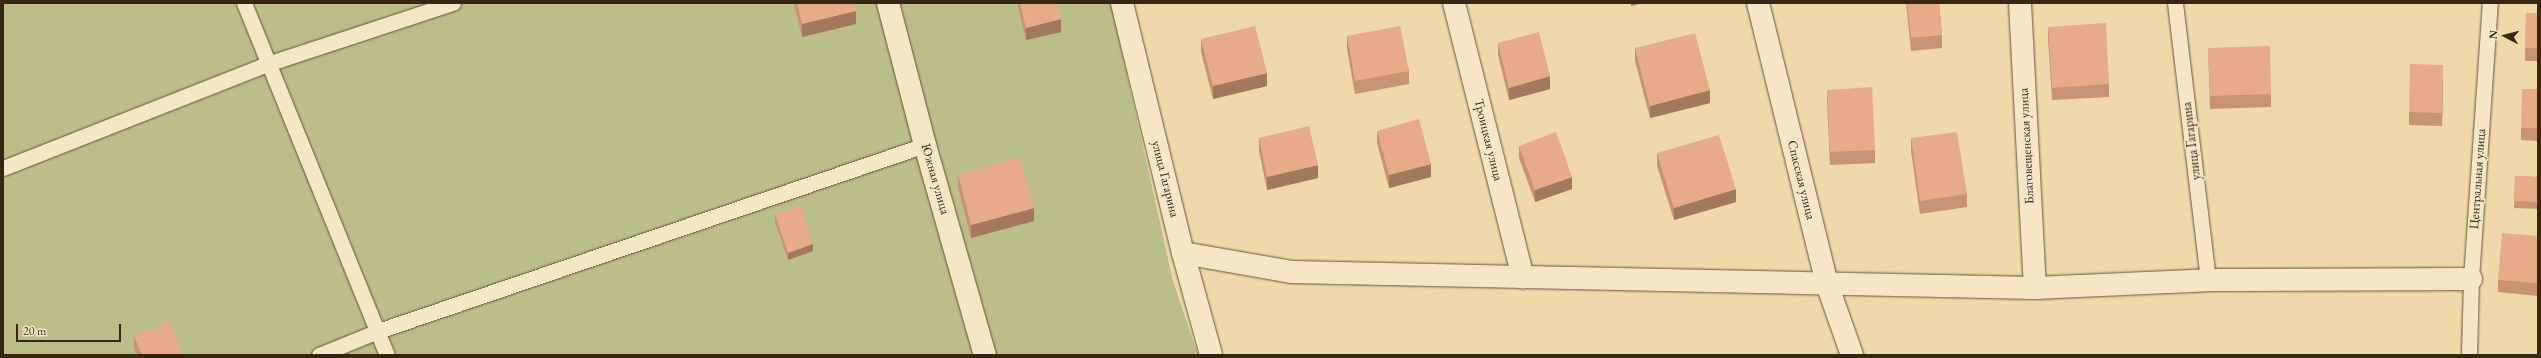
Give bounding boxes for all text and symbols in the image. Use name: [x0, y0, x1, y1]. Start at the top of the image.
north arrow: [2485, 16, 2525, 56]
text: N: [2486, 30, 2500, 40]
street label: Благовещенская улица: [2016, 87, 2038, 205]
street label: Троицкая улица: [1470, 97, 1506, 183]
street label: улица Гагарина: [2179, 101, 2205, 181]
street label: Центральная улица: [2467, 128, 2489, 230]
street label: улица Гагарина: [1148, 139, 1182, 219]
street label: Спасская улица: [1784, 139, 1818, 221]
street label: Южная улица: [917, 142, 953, 216]
scale bar: [18, 316, 123, 342]
text: 20 m: [23, 323, 46, 339]

